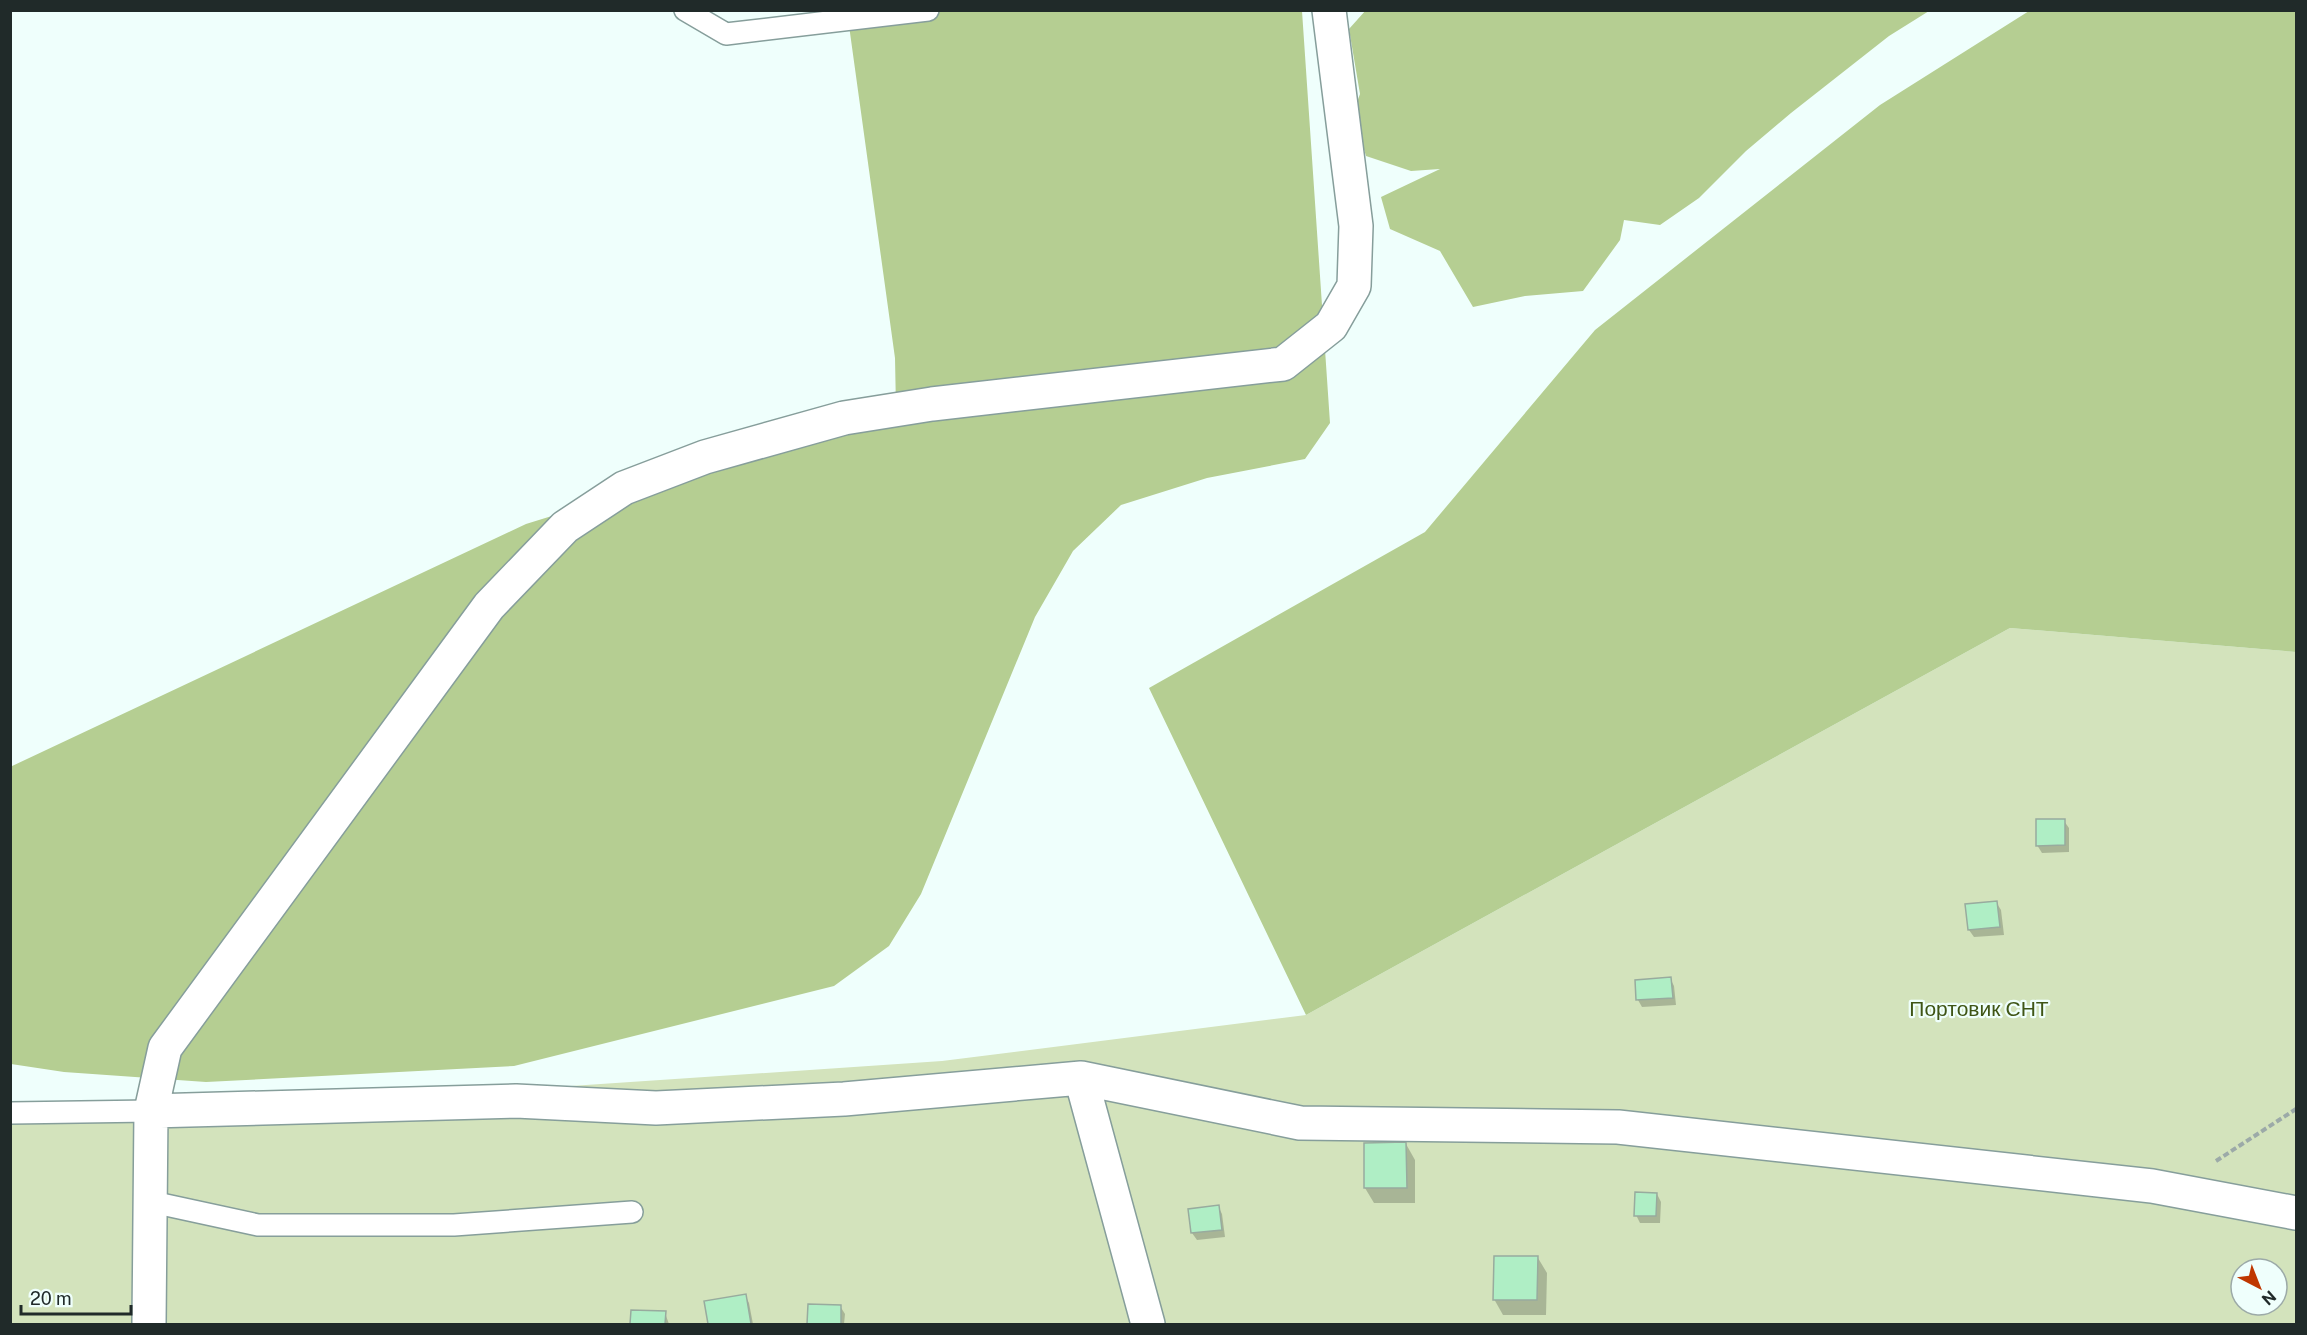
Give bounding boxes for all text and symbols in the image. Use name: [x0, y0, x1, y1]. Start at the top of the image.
park label: Портовик СНТ: [1909, 996, 2049, 1021]
north arrow: [2229, 1257, 2289, 1317]
scale bar: [21, 1278, 130, 1316]
text: N: [2258, 1287, 2280, 1309]
text: 20 m: [30, 1288, 72, 1309]

